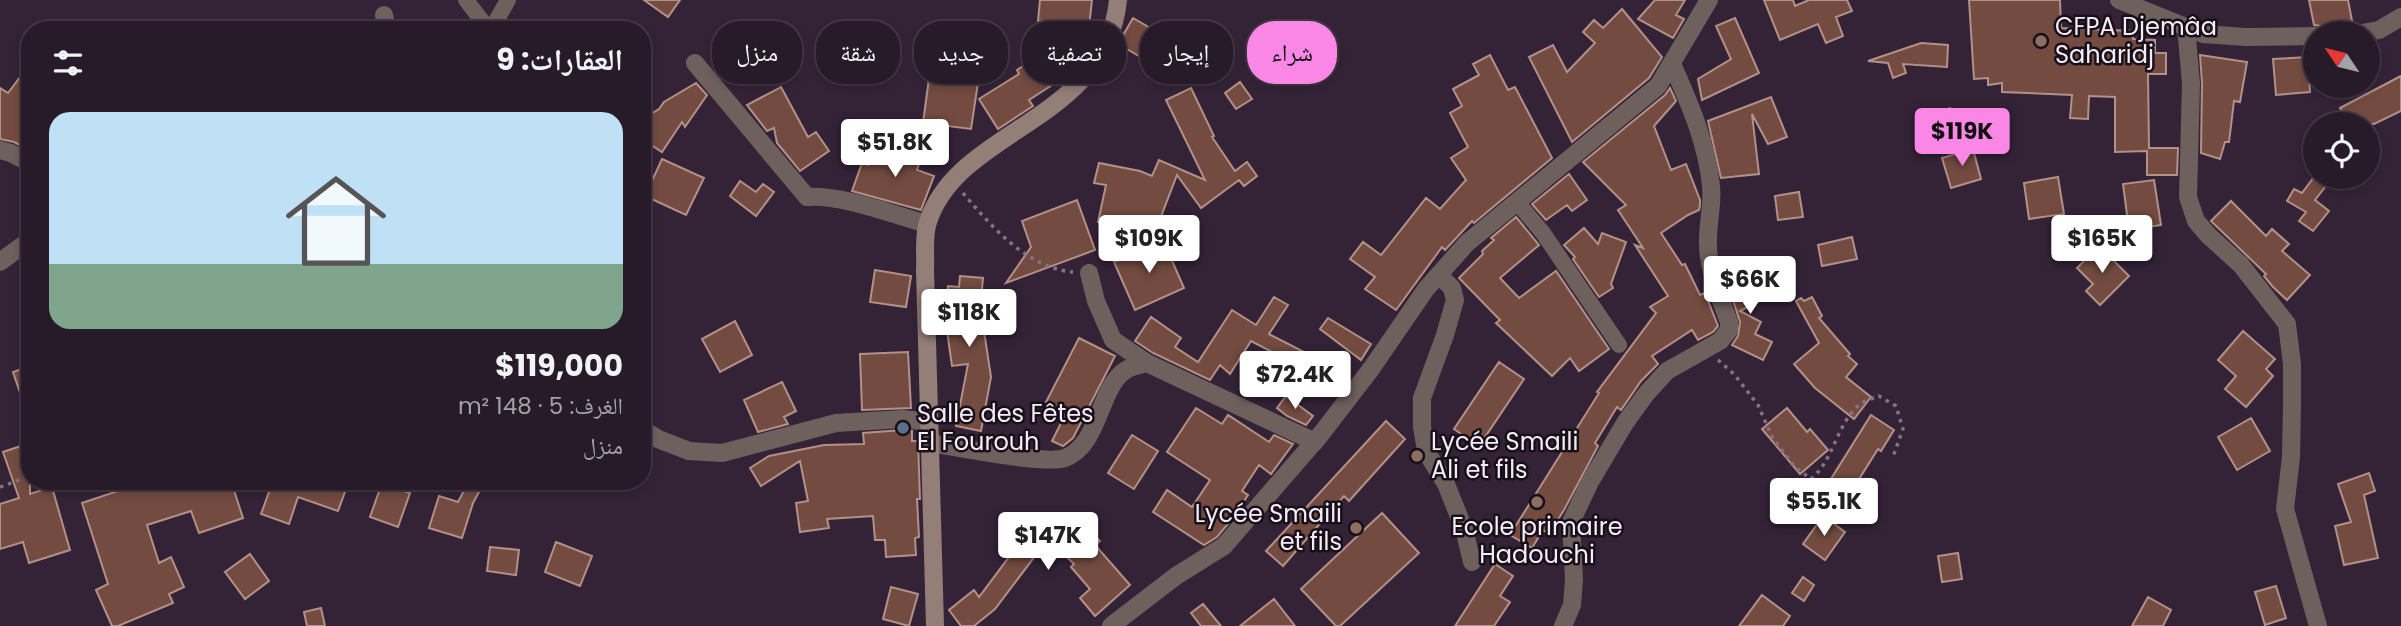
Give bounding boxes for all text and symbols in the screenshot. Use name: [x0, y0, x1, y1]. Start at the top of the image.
place label: CFPA Djemâa Saharidj: [2055, 10, 2217, 71]
chip: منزل: [712, 21, 802, 84]
chip: شقة: [816, 21, 900, 84]
chip: جديد: [914, 21, 1008, 84]
chip: تصفية: [1022, 21, 1126, 84]
chip: إيجار: [1140, 21, 1233, 84]
chip: شراء: [1247, 21, 1337, 84]
north arrow: [2303, 21, 2380, 98]
map controls: [2303, 21, 2380, 189]
marker: CFPA Djemâa Saharidj: [2033, 33, 2049, 49]
text: العقارات: 9: [496, 38, 623, 81]
icon: filters: [49, 44, 87, 82]
pin: $119K: [1913, 108, 2011, 168]
button: locate: [2303, 112, 2380, 189]
text: $119K: [1931, 115, 1993, 147]
pin: $51.8K: [838, 120, 952, 179]
text: $51.8K: [857, 126, 933, 158]
icon: home: [273, 158, 399, 284]
pin: $109K: [1100, 216, 1198, 275]
pin: $165K: [2053, 216, 2151, 275]
text: $109K: [1115, 222, 1183, 254]
text: $165K: [2067, 222, 2137, 254]
pin: $66K: [1709, 256, 1791, 316]
text: $66K: [1720, 263, 1780, 295]
pin: $118K: [920, 290, 1018, 349]
text: $118K: [937, 296, 1001, 328]
text: $119,000: [495, 344, 623, 387]
pin: $72.4K: [1238, 352, 1352, 411]
text: $72.4K: [1256, 358, 1334, 390]
text: الغرف: 5 · 148 m²: [458, 390, 623, 422]
place label: Salle des Fêtes El Fourouh: [917, 397, 1094, 458]
marker: Salle des Fêtes El Fourouh: [895, 420, 911, 436]
place label: Lycée Smaili Ali et fils: [1431, 425, 1578, 486]
text: منزل: [583, 430, 623, 462]
marker: Lycée Smaili Ali et fils: [1409, 448, 1425, 464]
pin: $55.1K: [1767, 478, 1881, 538]
text: $55.1K: [1786, 485, 1862, 517]
marker: Ecole primaire Hadouchi: [1529, 494, 1545, 510]
place label: Lycée Smaili et fils: [1195, 497, 1342, 558]
place label: Ecole primaire Hadouchi: [1451, 510, 1623, 571]
pin: $147K: [999, 512, 1097, 572]
text: $147K: [1014, 519, 1082, 551]
marker: Lycée Smaili et fils: [1348, 520, 1364, 536]

